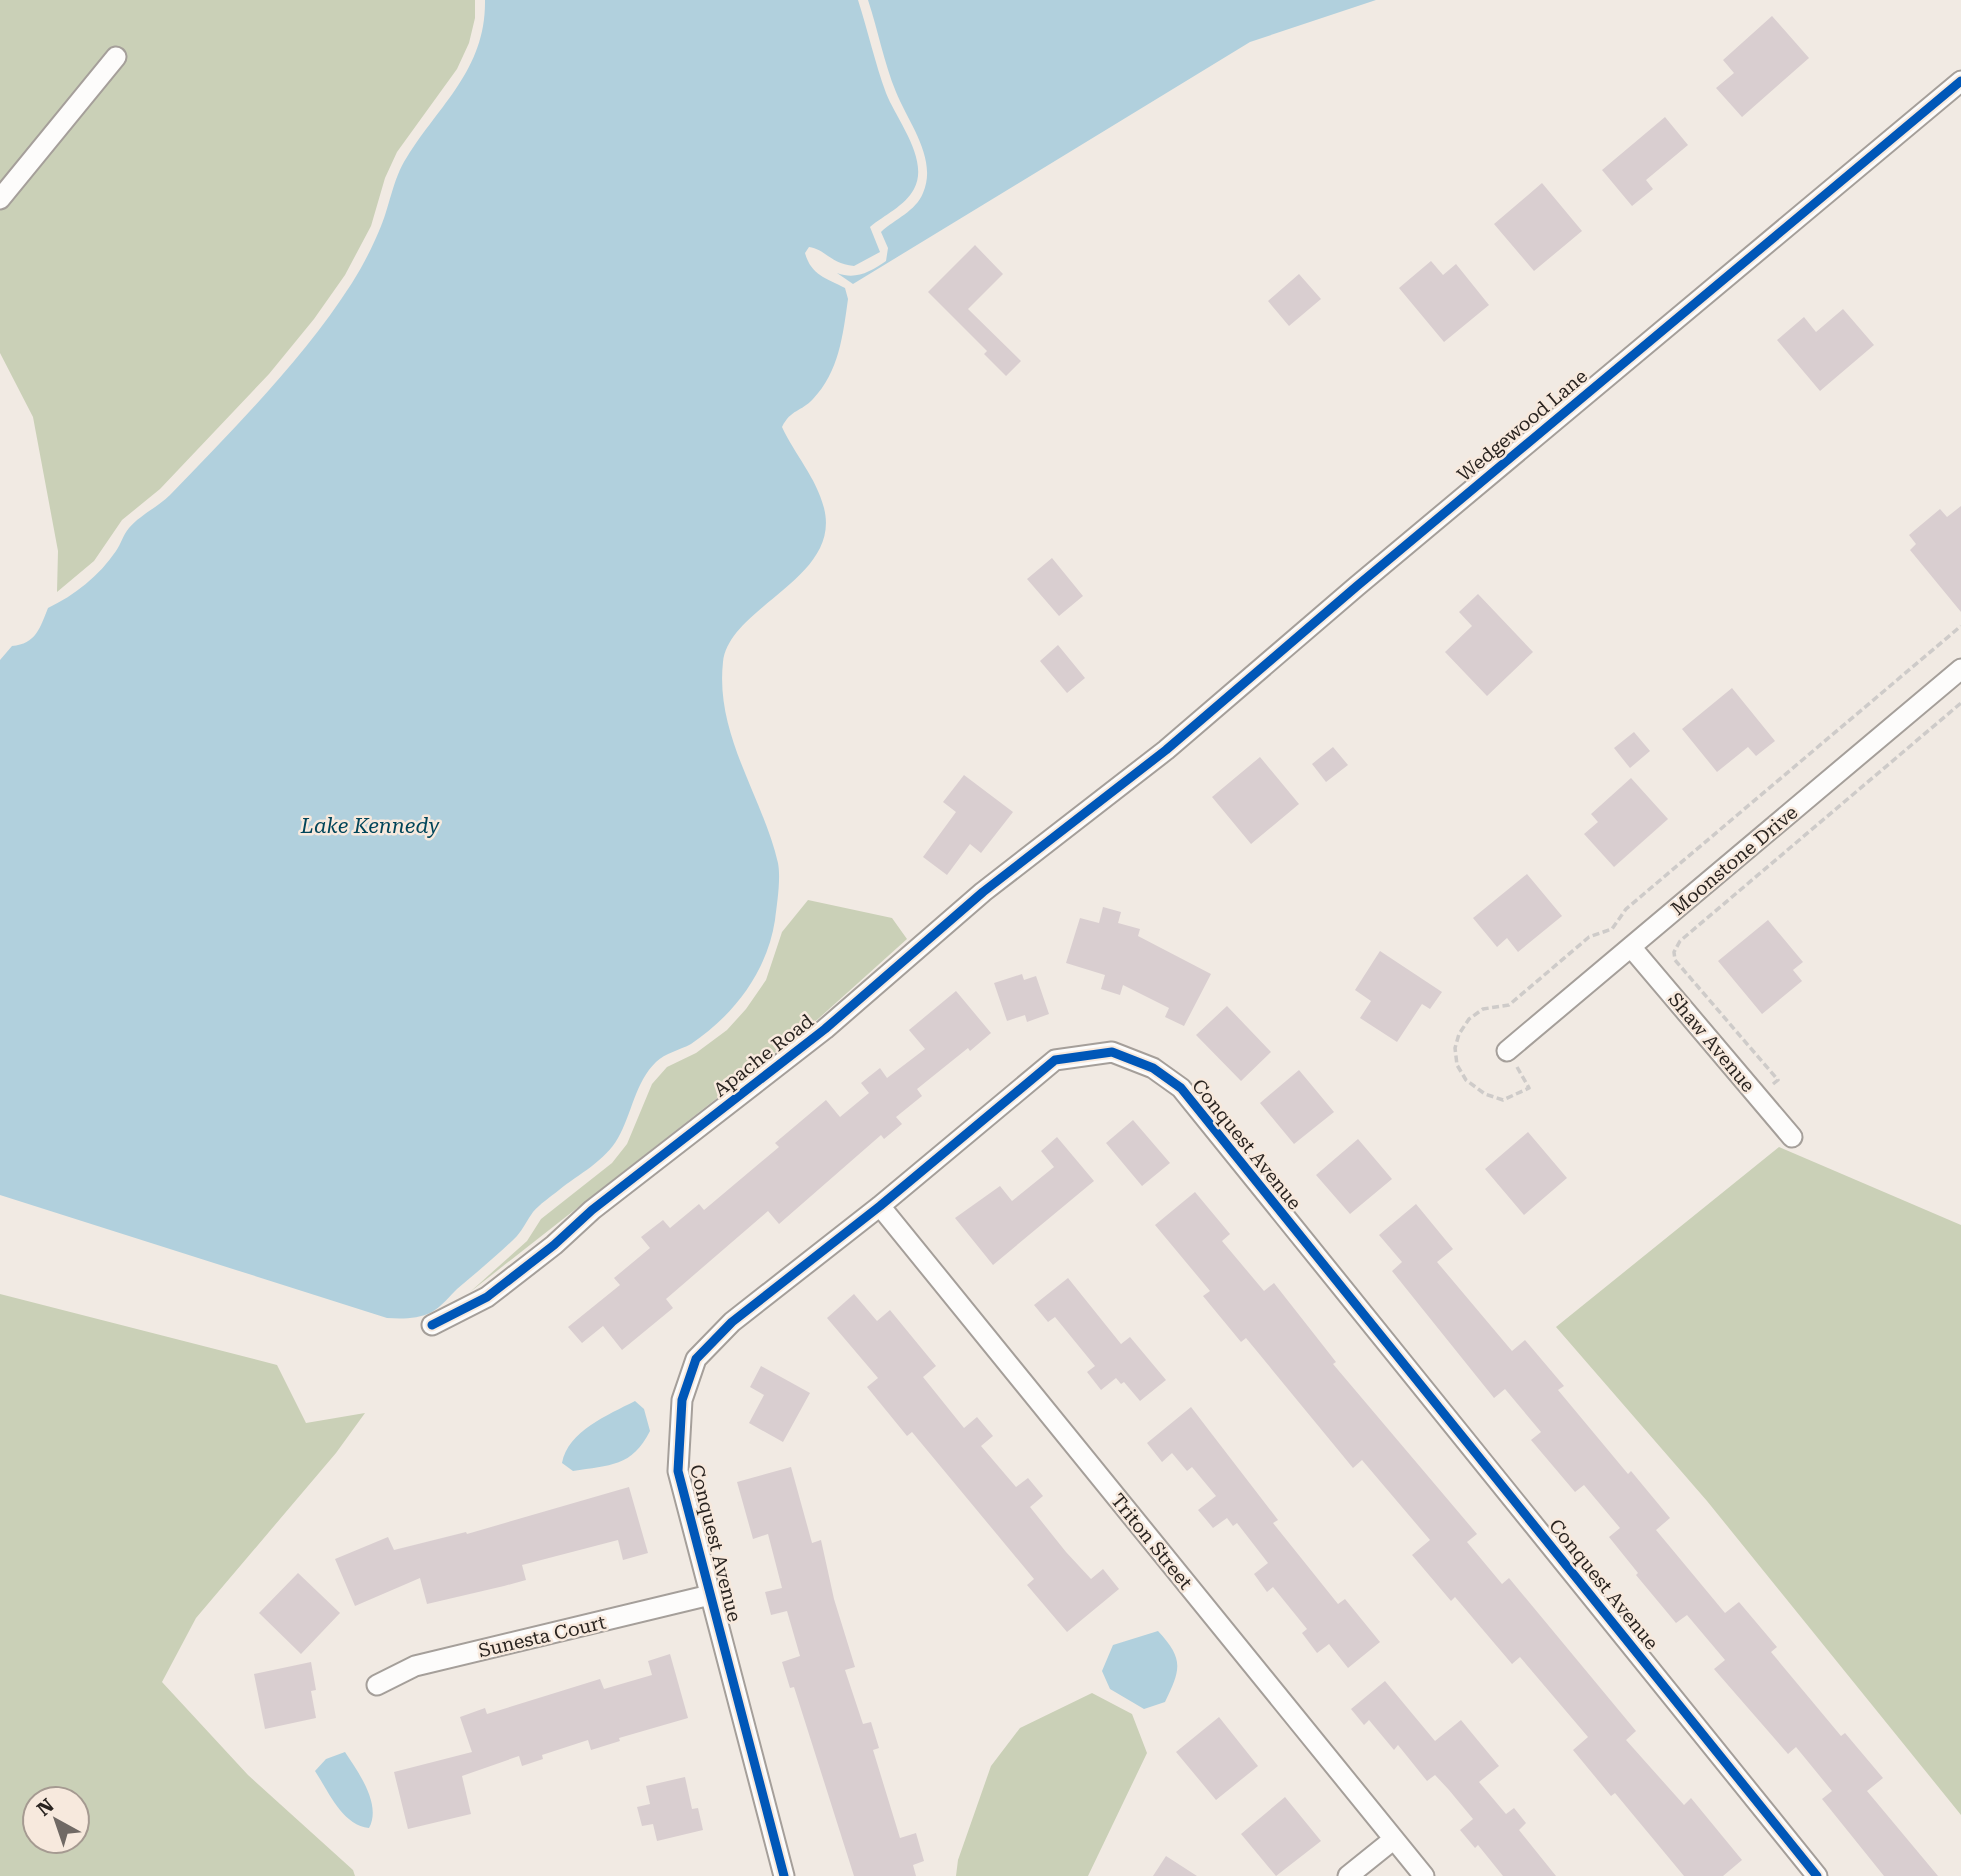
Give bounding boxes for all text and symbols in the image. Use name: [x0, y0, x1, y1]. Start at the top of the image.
street label: Wedgewood Lane: [1453, 364, 1592, 486]
street label: Moonstone Drive: [1666, 801, 1802, 920]
water label: Lake Kennedy: [300, 814, 439, 838]
street label: Shaw Avenue: [1663, 988, 1760, 1097]
street label: Apache Road: [709, 1009, 818, 1102]
street label: Conquest Avenue: [1187, 1074, 1306, 1214]
street label: Conquest Avenue: [685, 1462, 746, 1624]
street label: Triton Street: [1106, 1489, 1197, 1594]
street label: Conquest Avenue: [1544, 1514, 1663, 1654]
street label: Sunesta Court: [476, 1611, 608, 1662]
north arrow: [21, 1785, 91, 1855]
text: N: [32, 1794, 59, 1821]

